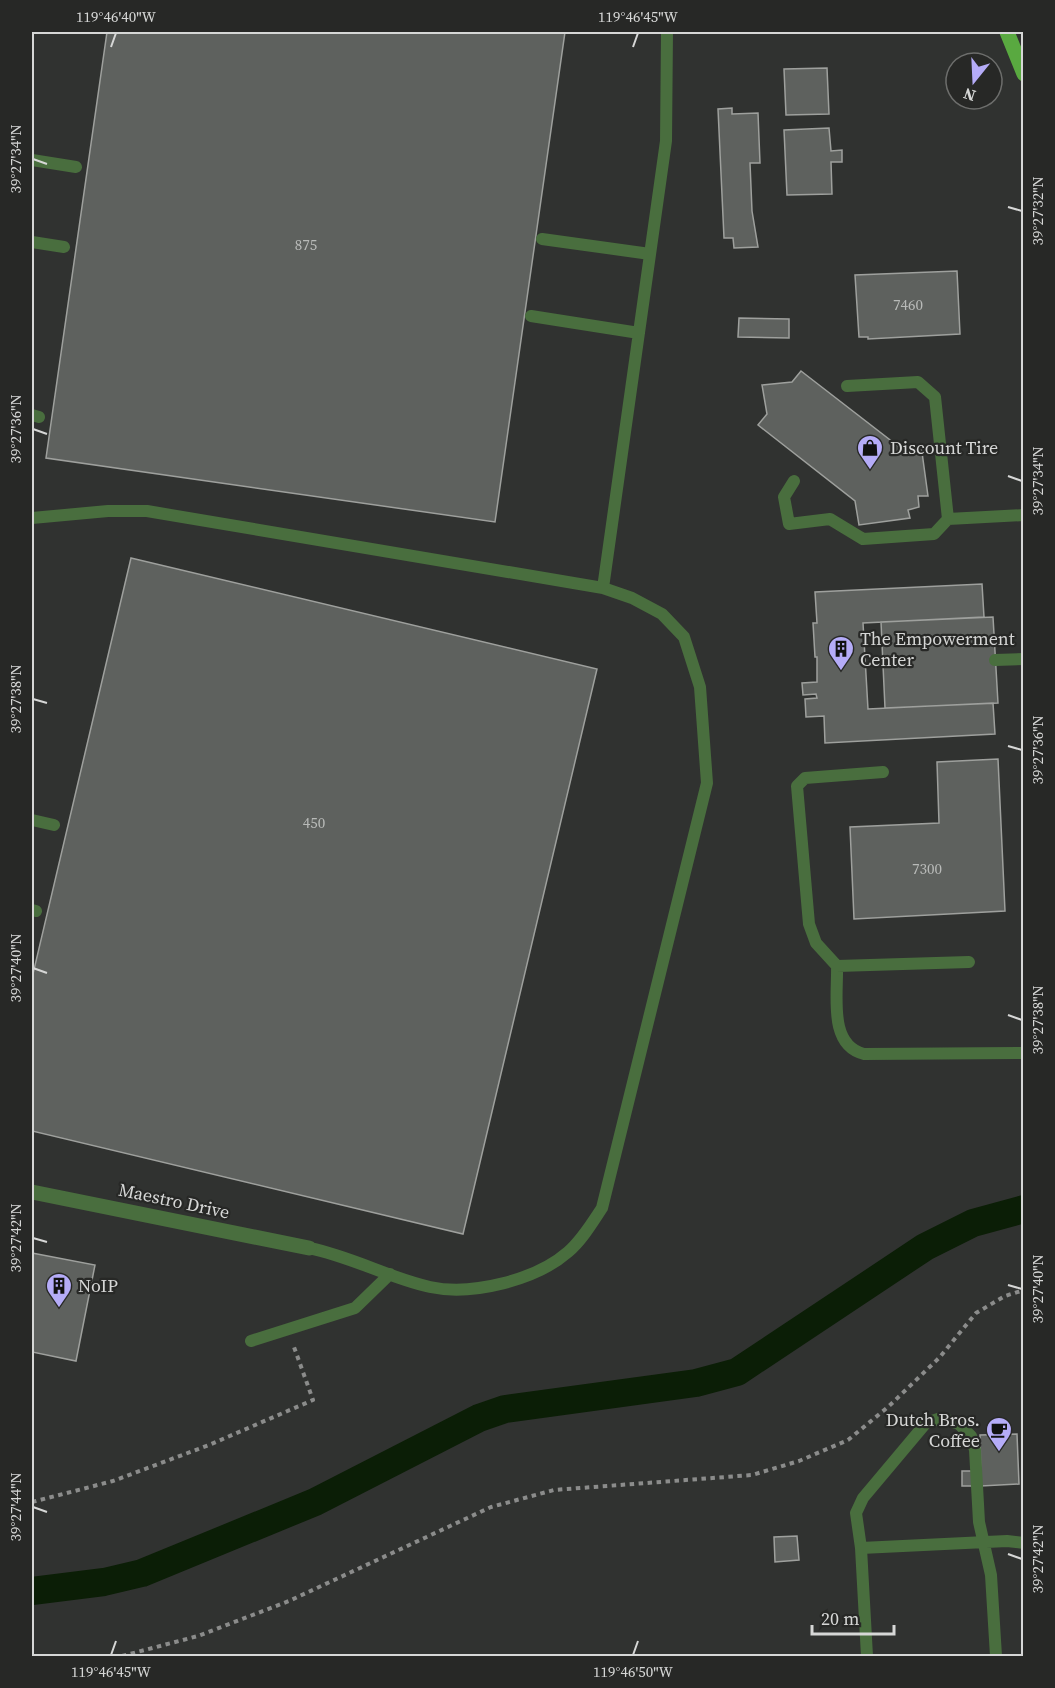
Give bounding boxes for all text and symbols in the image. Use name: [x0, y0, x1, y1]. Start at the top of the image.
text: 119°46'40"W: [76, 6, 157, 27]
text: 119°46'45"W: [598, 6, 679, 27]
north arrow: [944, 51, 1004, 111]
text: N: [960, 83, 978, 108]
text: 39°27'34"N: [5, 124, 26, 194]
text: 39°27'32"N: [1027, 176, 1048, 246]
house number: 875: [295, 234, 317, 255]
house number: 7460: [893, 294, 923, 315]
text: 39°27'36"N: [5, 394, 26, 464]
shop icon: Discount Tire: [855, 433, 885, 471]
place label: Discount Tire: [890, 435, 998, 460]
text: 39°27'34"N: [1027, 446, 1048, 516]
place label: The Empowerment Center: [860, 626, 1015, 672]
building icon: The Empowerment Center: [826, 634, 856, 672]
text: 39°27'38"N: [5, 664, 26, 734]
text: 39°27'36"N: [1027, 715, 1048, 785]
house number: 450: [303, 812, 325, 833]
house number: 7300: [912, 858, 942, 879]
text: 39°27'40"N: [5, 933, 26, 1003]
text: 39°27'38"N: [1027, 985, 1048, 1055]
street label: Maestro Drive: [116, 1177, 232, 1224]
text: 39°27'42"N: [5, 1203, 26, 1273]
text: 39°27'40"N: [1027, 1254, 1048, 1324]
building icon: NoIP: [44, 1271, 74, 1309]
place label: NoIP: [78, 1273, 118, 1298]
place label: Dutch Bros. Coffee: [886, 1407, 980, 1453]
cafe icon: Dutch Bros. Coffee: [984, 1415, 1014, 1453]
text: 39°27'44"N: [5, 1472, 26, 1542]
text: 39°27'42"N: [1027, 1524, 1048, 1594]
scale bar: [812, 1598, 894, 1636]
text: 20 m: [821, 1606, 859, 1631]
text: 119°46'45"W: [71, 1661, 152, 1682]
text: 119°46'50"W: [593, 1661, 674, 1682]

